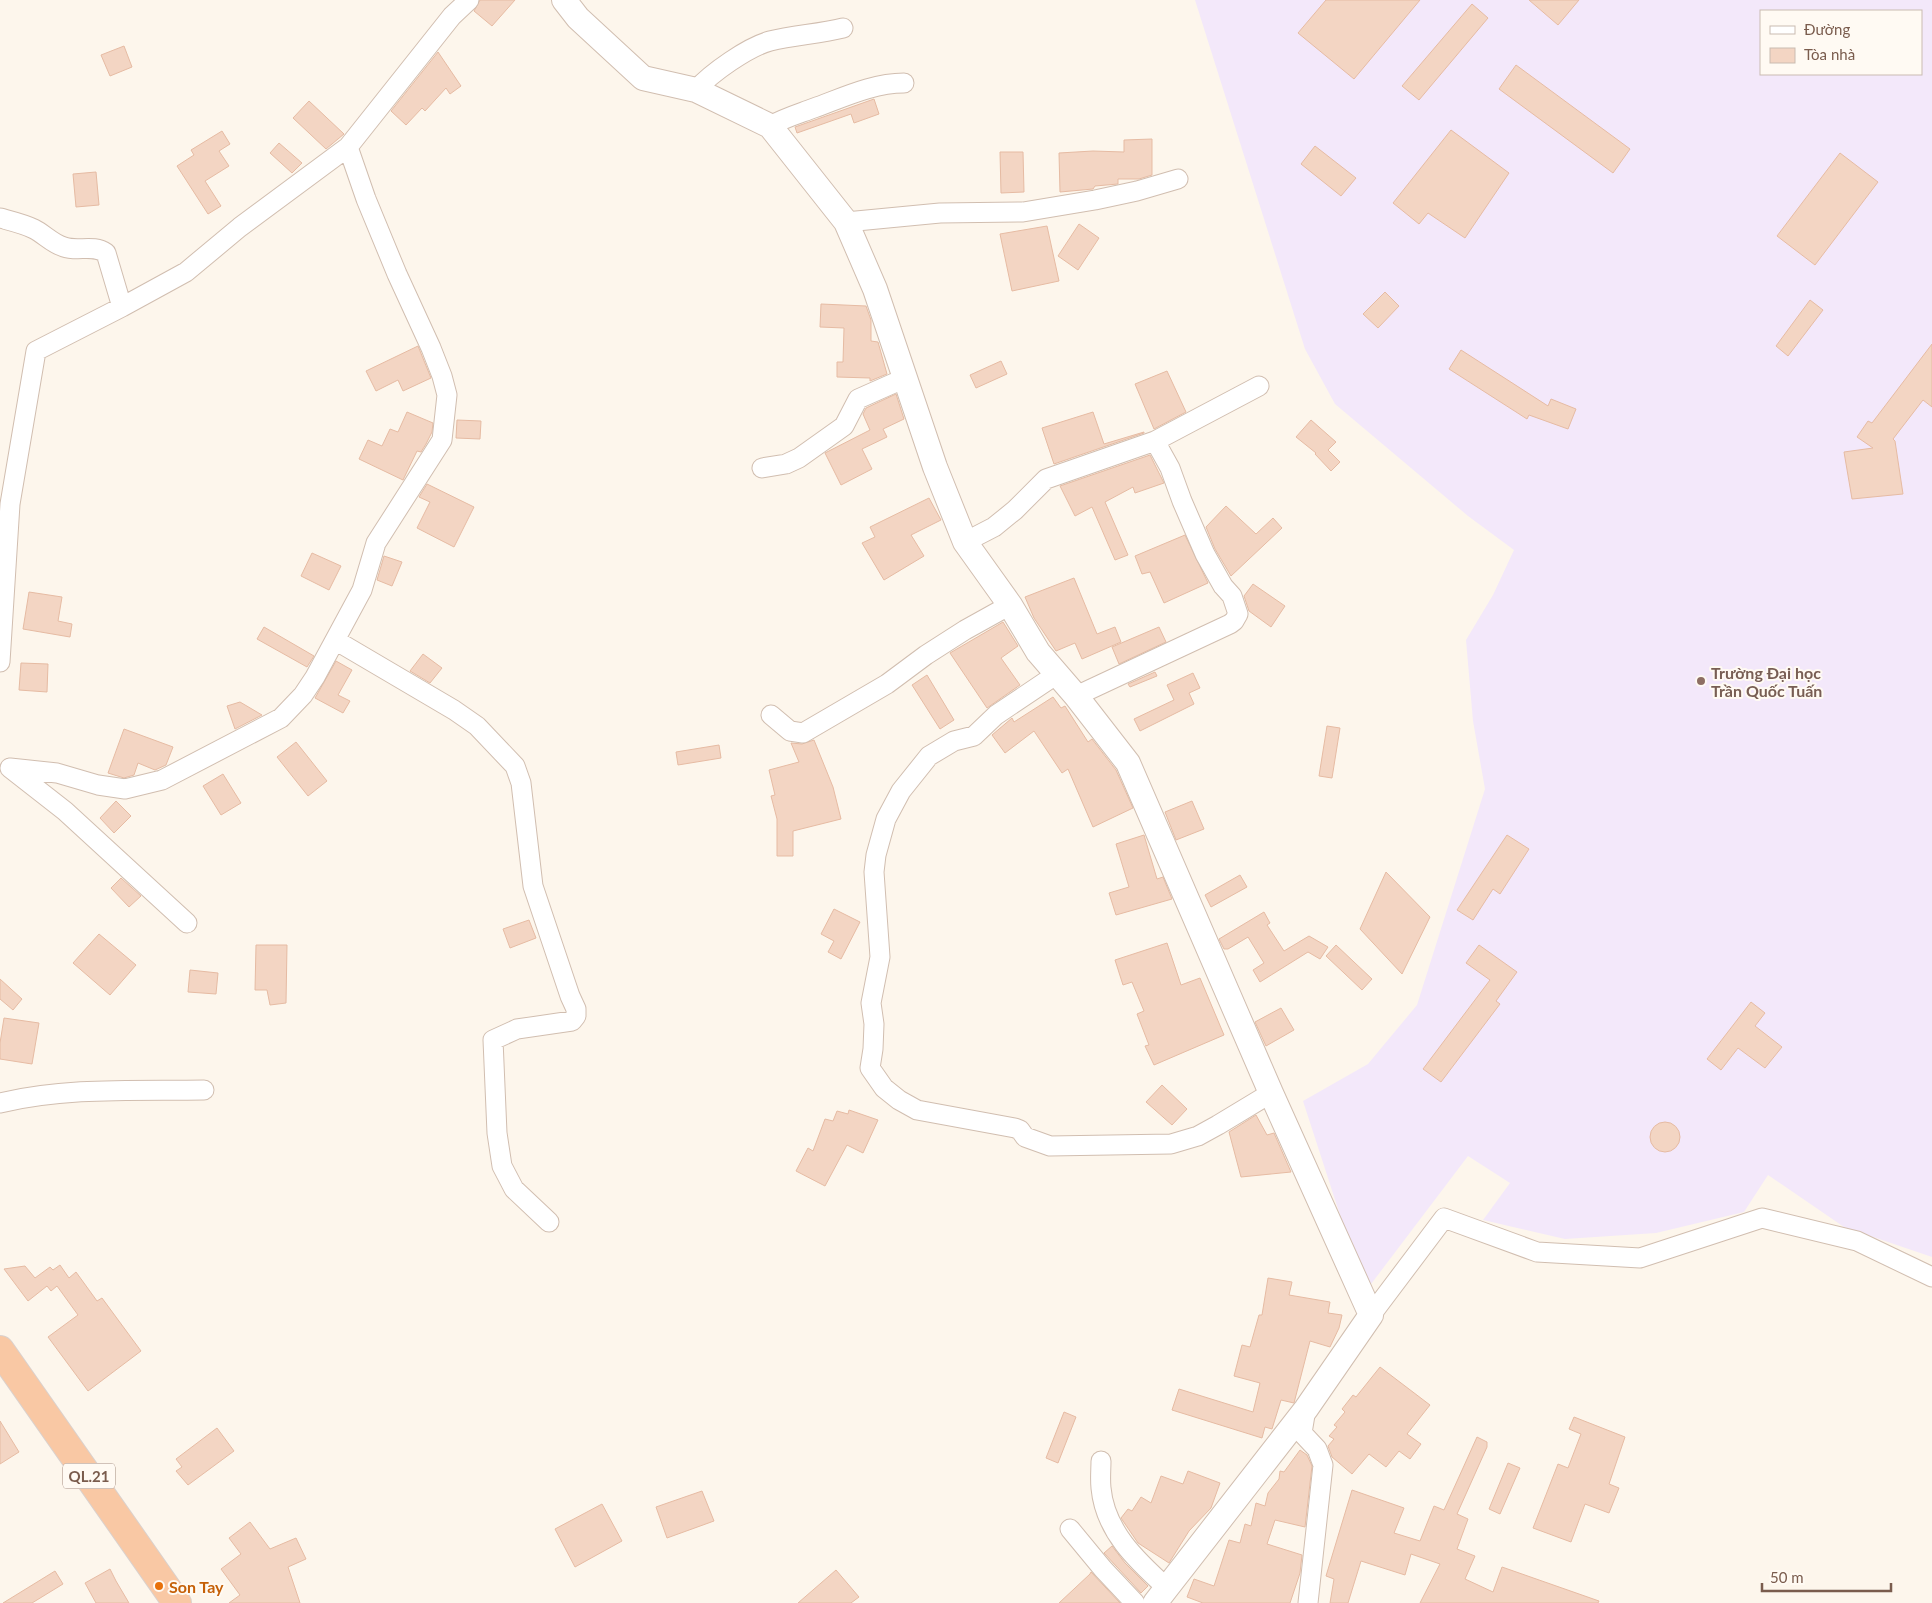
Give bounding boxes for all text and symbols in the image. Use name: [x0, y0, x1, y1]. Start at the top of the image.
legend: [1760, 10, 1922, 75]
text: Đường: [1804, 20, 1850, 38]
text: Tòa nhà: [1804, 45, 1855, 63]
place label: Trường Đại học Trần Quốc Tuấn: [1711, 663, 1822, 700]
marker: Trường Đại học Trần Quốc Tuấn: [1695, 675, 1707, 687]
road number: QL.21: [63, 1464, 115, 1488]
scale bar: [1762, 1560, 1891, 1592]
text: 50 m: [1770, 1568, 1804, 1586]
place label: Son Tay: [169, 1577, 224, 1596]
marker: Son Tay: [153, 1580, 165, 1592]

